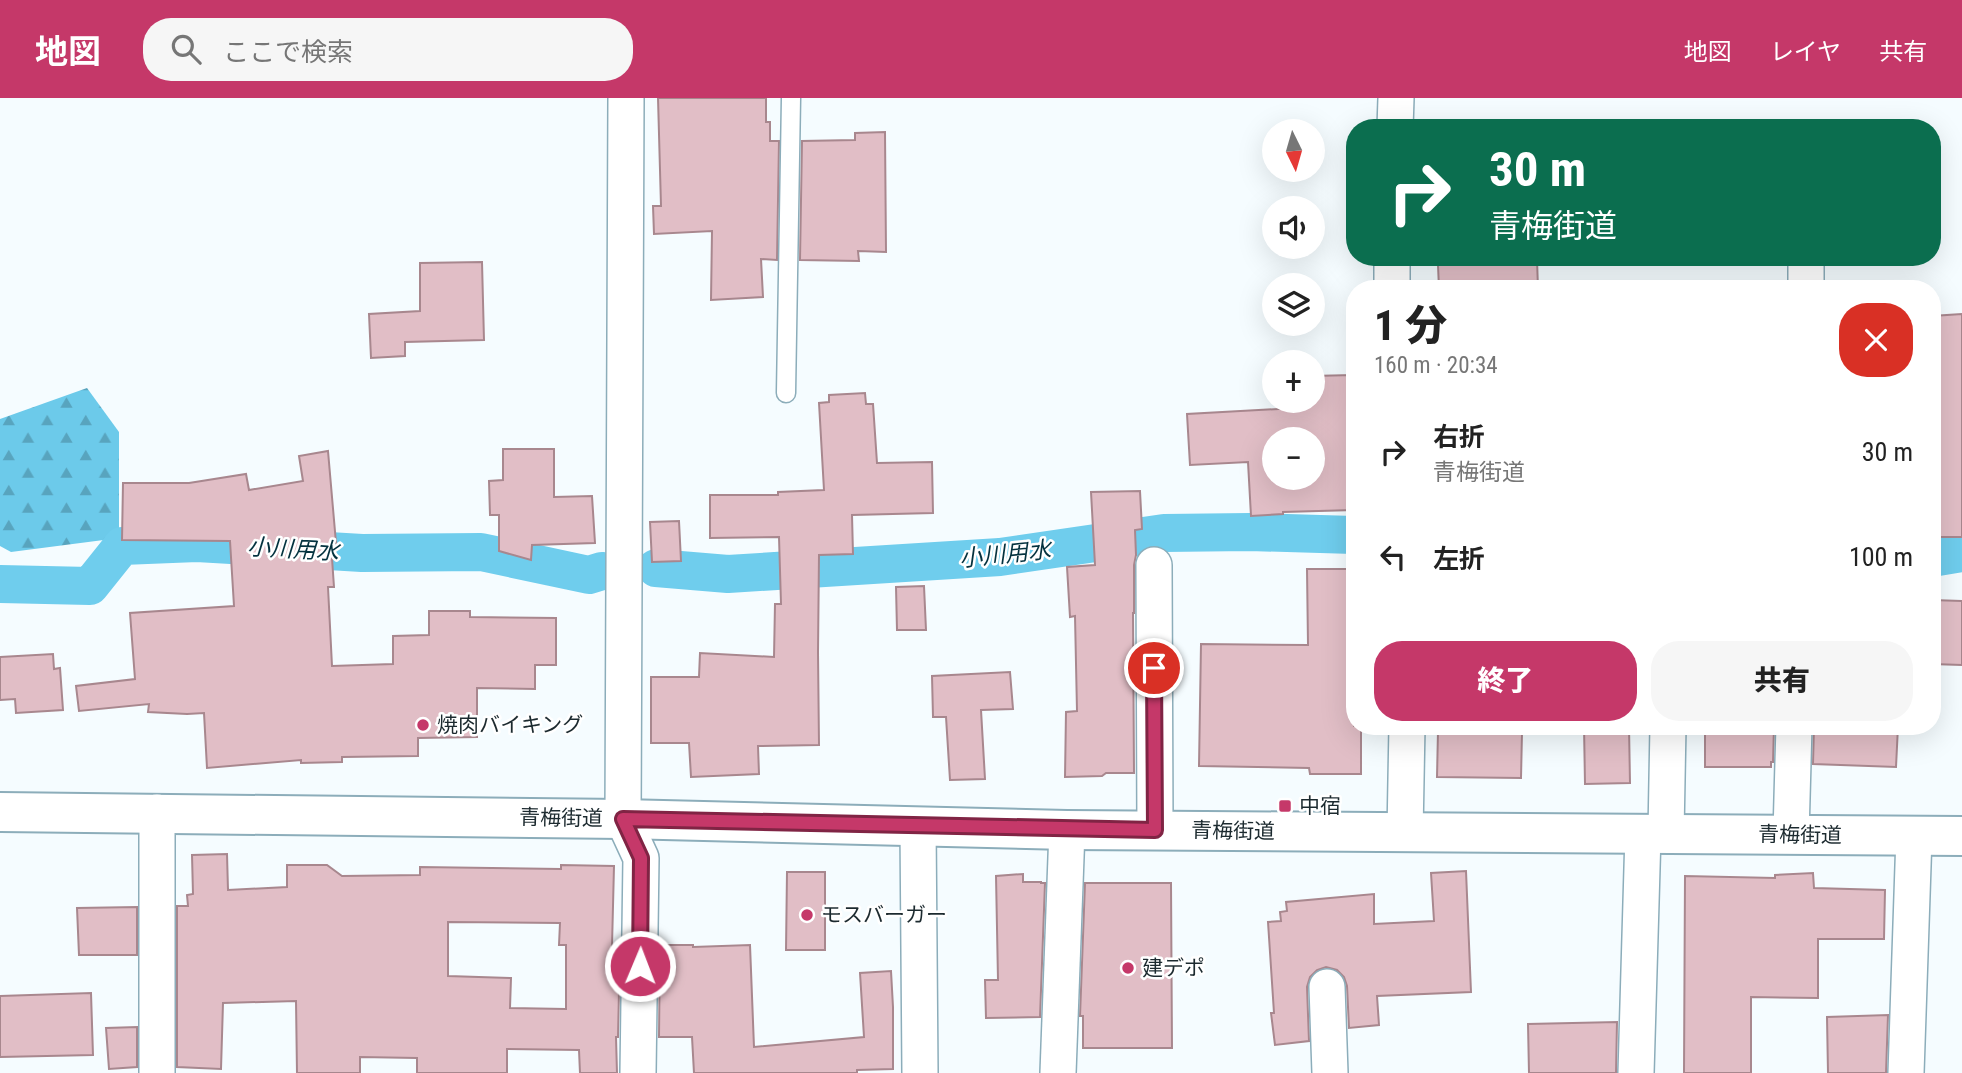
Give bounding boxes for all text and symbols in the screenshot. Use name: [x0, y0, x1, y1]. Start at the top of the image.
search box: [143, 18, 633, 81]
icon: search: [167, 30, 205, 68]
text: 地図: [35, 32, 101, 71]
text: ここで検索: [223, 37, 353, 67]
text: 地図: [1684, 38, 1732, 66]
text: レイヤ: [1770, 38, 1841, 66]
text: 共有: [1879, 38, 1927, 66]
north arrow: [1262, 119, 1325, 182]
map controls: [1262, 119, 1325, 490]
text: 30 m: [1489, 141, 1586, 198]
icon: right: [1374, 147, 1465, 238]
button: sound: [1262, 196, 1325, 259]
text: 青梅街道: [1489, 207, 1617, 245]
button: layers: [1262, 273, 1325, 336]
text: 1 分: [1374, 301, 1447, 350]
button: close: [1839, 303, 1913, 377]
button: +: [1262, 350, 1325, 413]
text: 160 m · 20:34: [1374, 352, 1498, 379]
text: 右折: [1433, 422, 1485, 452]
button: −: [1262, 427, 1325, 490]
icon: right: [1374, 433, 1412, 471]
text: 30 m: [1862, 437, 1913, 467]
text: 青梅街道: [1433, 459, 1525, 486]
water label: 小川用水: [246, 534, 343, 566]
water label: 小川用水: [958, 536, 1055, 573]
icon: left: [1374, 538, 1412, 576]
text: 100 m: [1849, 542, 1913, 572]
text: 左折: [1433, 544, 1485, 574]
pin: [1124, 638, 1184, 698]
button: 終了: [1374, 641, 1637, 721]
button: 共有: [1651, 641, 1913, 721]
icon: arrive: [1135, 649, 1173, 687]
place label: 焼肉バイキング: [437, 713, 583, 737]
marker: 焼肉バイキング: [415, 717, 431, 733]
place label: 中宿: [1299, 794, 1341, 818]
marker: 中宿: [1277, 798, 1293, 814]
street label: 青梅街道: [519, 805, 603, 831]
street label: 青梅街道: [1191, 818, 1275, 844]
street label: 青梅街道: [1758, 822, 1842, 848]
place label: モスバーガー: [821, 903, 947, 927]
marker: モスバーガー: [799, 907, 815, 923]
position arrow: [603, 929, 677, 1003]
place label: 建デポ: [1142, 956, 1205, 980]
marker: 建デポ: [1120, 960, 1136, 976]

